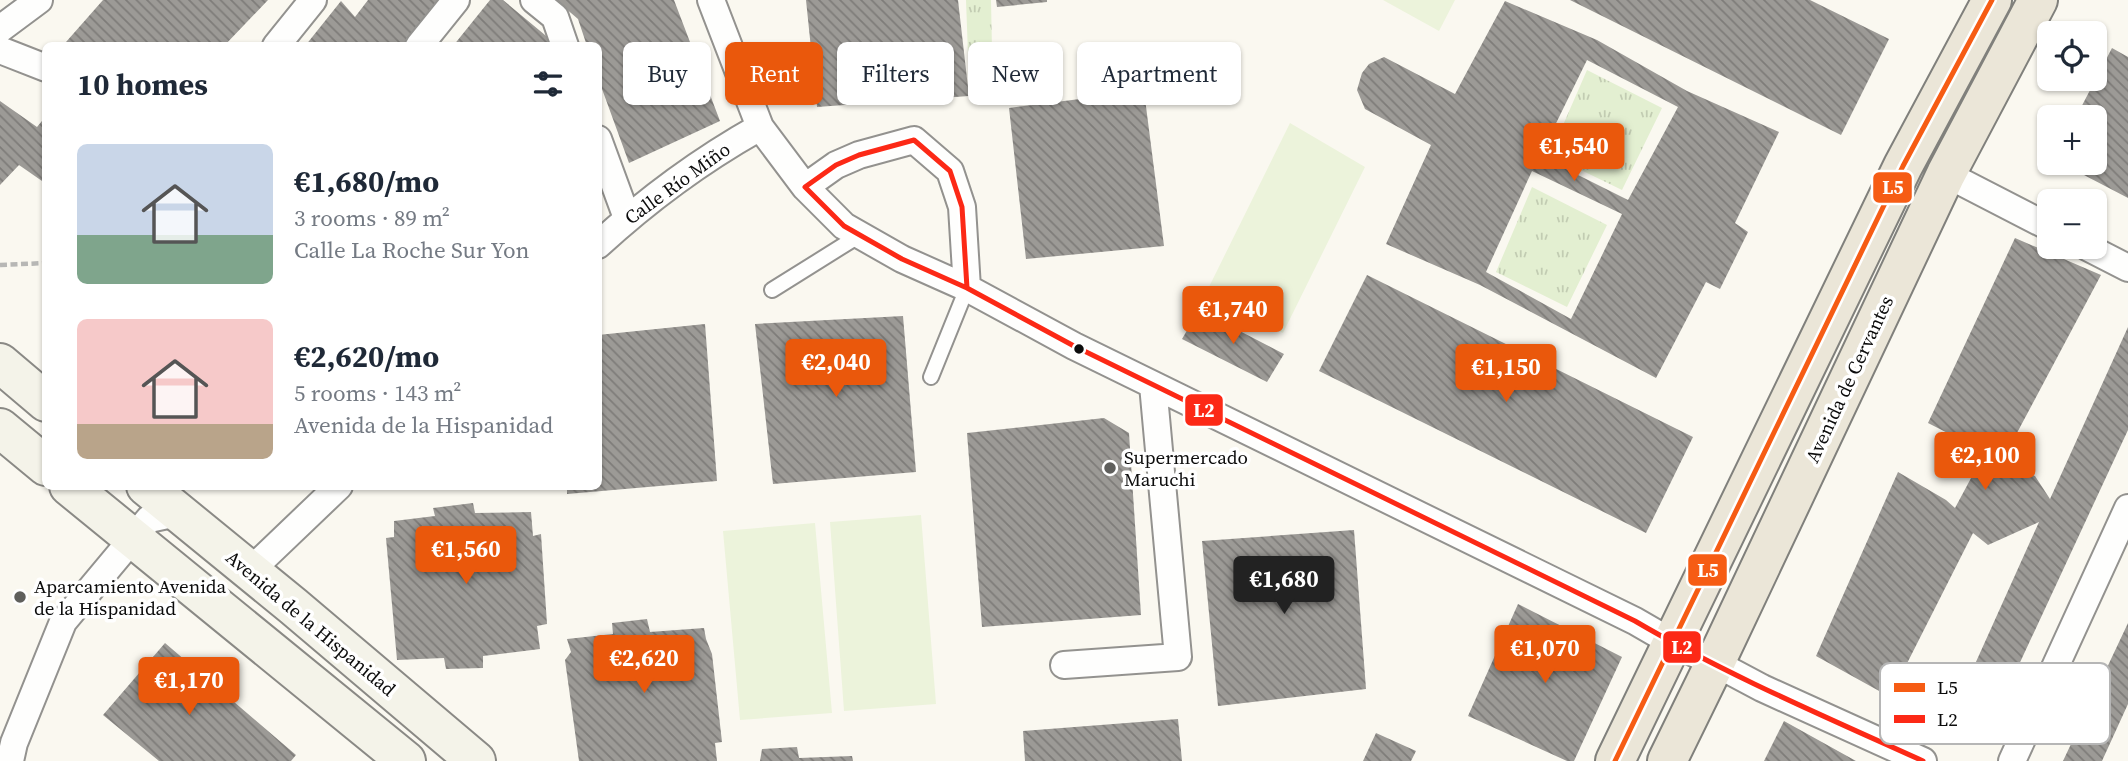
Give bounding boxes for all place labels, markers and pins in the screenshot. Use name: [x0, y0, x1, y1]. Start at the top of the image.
pin: €1,540: [1517, 124, 1631, 183]
pin: €1,740: [1176, 286, 1290, 346]
pin: €2,040: [779, 340, 893, 399]
unlabelled marker: [1072, 342, 1086, 356]
pin: €1,150: [1449, 344, 1563, 404]
pin: €2,100: [1928, 433, 2042, 492]
place label: Supermercado Maruchi: [1124, 444, 1248, 492]
marker: Supermercado Maruchi: [1102, 460, 1118, 476]
pin: €1,560: [409, 526, 523, 586]
pin: €1,680: [1227, 556, 1341, 616]
place label: Aparcamiento Avenida de la Hispanidad: [34, 573, 226, 621]
marker: Aparcamiento Avenida de la Hispanidad: [12, 589, 28, 605]
pin: €1,070: [1488, 626, 1602, 685]
pin: €2,620: [587, 636, 701, 695]
pin: €1,170: [132, 658, 246, 717]

